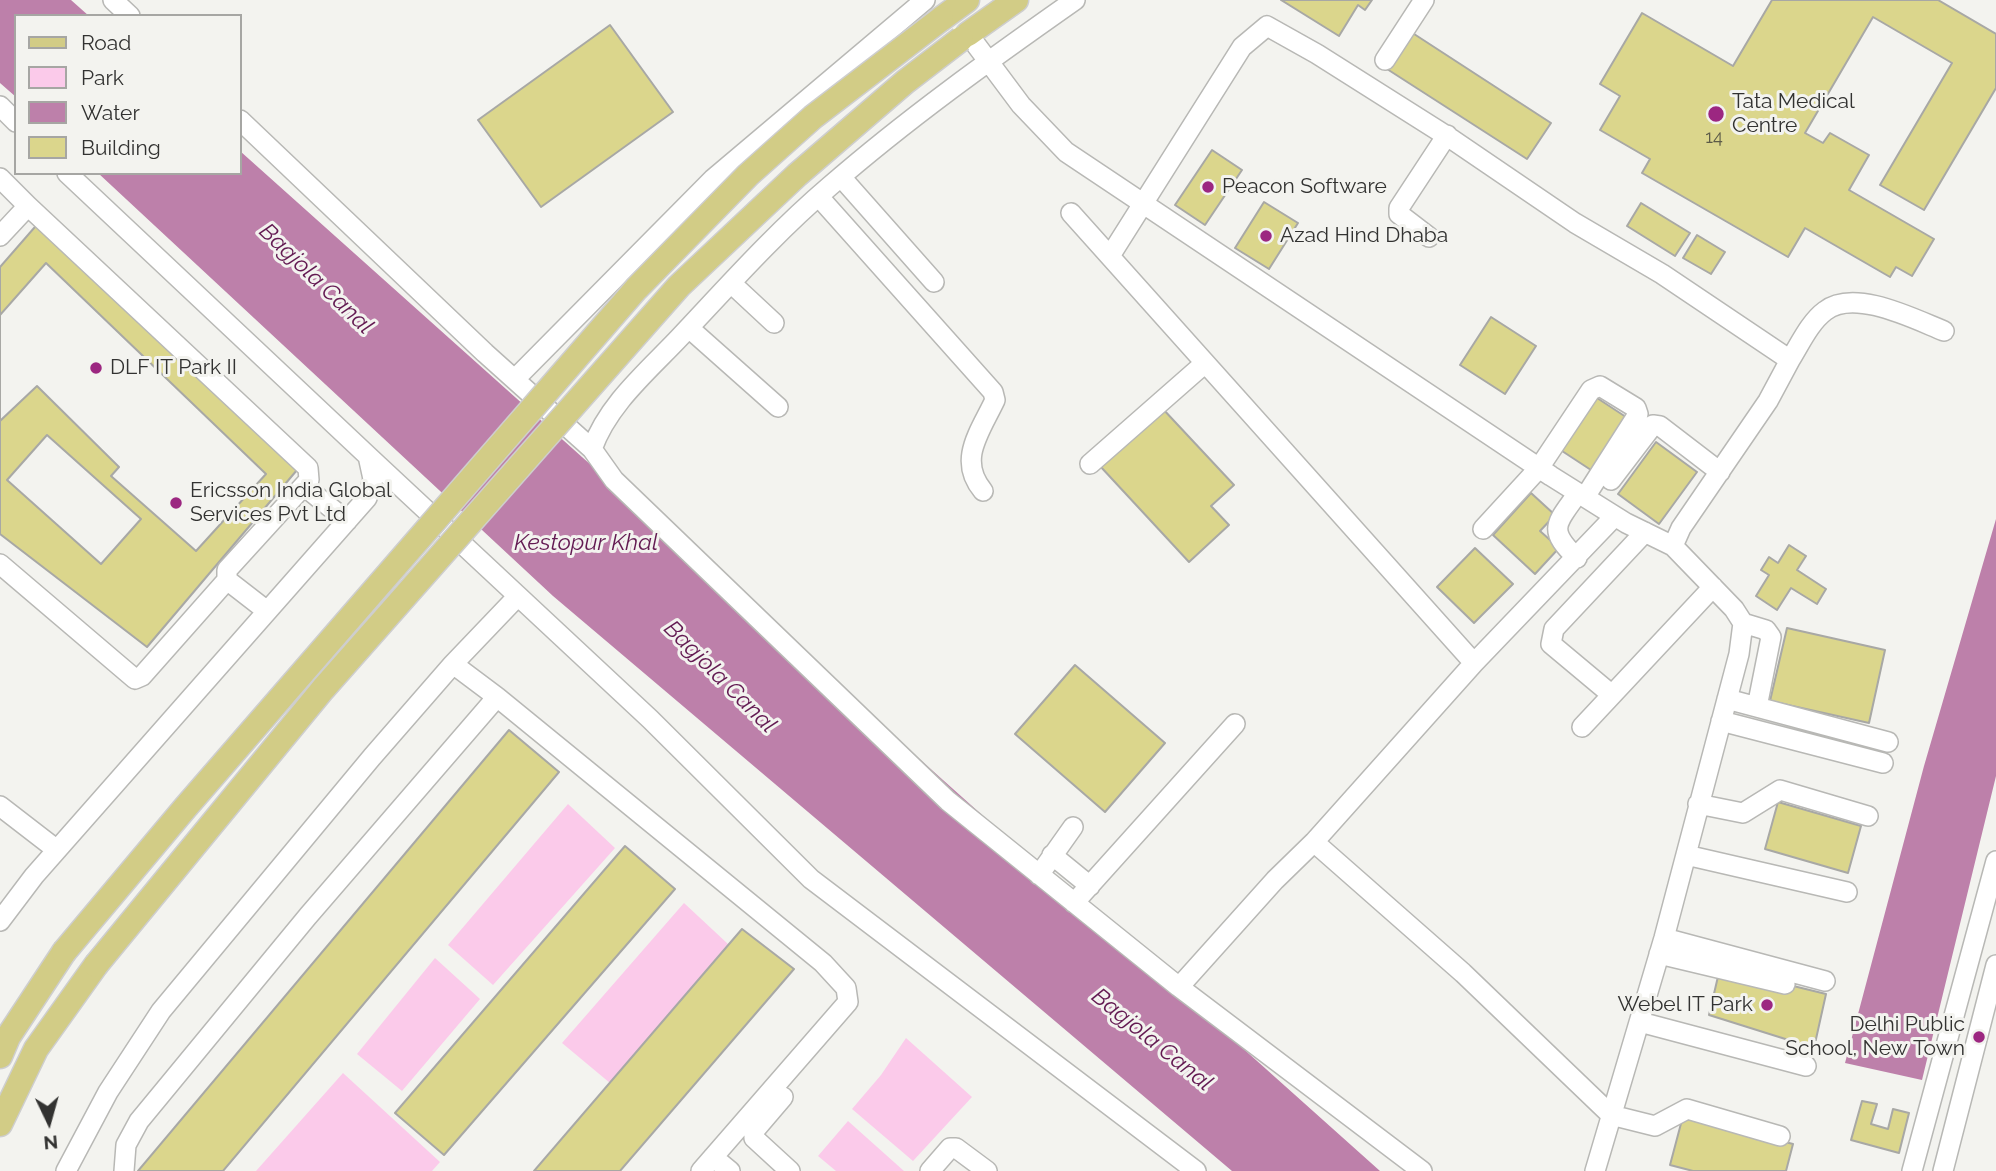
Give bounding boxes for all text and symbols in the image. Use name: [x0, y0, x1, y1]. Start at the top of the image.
legend: [14, 14, 242, 175]
text: Road: [81, 30, 131, 55]
text: Park: [81, 65, 124, 90]
place label: Tata Medical Centre: [1732, 89, 1855, 139]
text: Water: [81, 100, 140, 125]
marker: Tata Medical Centre: [1706, 104, 1726, 124]
house number: 14: [1705, 127, 1723, 149]
text: Building: [81, 135, 161, 160]
place label: Peacon Software: [1222, 174, 1387, 200]
marker: Peacon Software: [1200, 179, 1216, 195]
water label: Bagjola Canal: [253, 218, 379, 340]
place label: Azad Hind Dhaba: [1280, 223, 1448, 249]
marker: Azad Hind Dhaba: [1258, 228, 1274, 244]
place label: DLF IT Park II: [110, 355, 237, 381]
marker: DLF IT Park II: [88, 360, 104, 376]
place label: Ericsson India Global Services Pvt Ltd: [190, 478, 392, 528]
marker: Ericsson India Global Services Pvt Ltd: [168, 495, 184, 511]
water label: Kestopur Khal: [514, 529, 658, 557]
water label: Bagjola Canal: [658, 615, 782, 739]
water label: Bagjola Canal: [1086, 983, 1218, 1097]
place label: Webel IT Park: [1617, 992, 1753, 1018]
marker: Webel IT Park: [1759, 997, 1775, 1013]
place label: Delhi Public School, New Town: [1785, 1012, 1965, 1062]
marker: Delhi Public School, New Town: [1971, 1029, 1987, 1045]
north arrow: [14, 1087, 84, 1157]
text: N: [43, 1131, 59, 1155]

